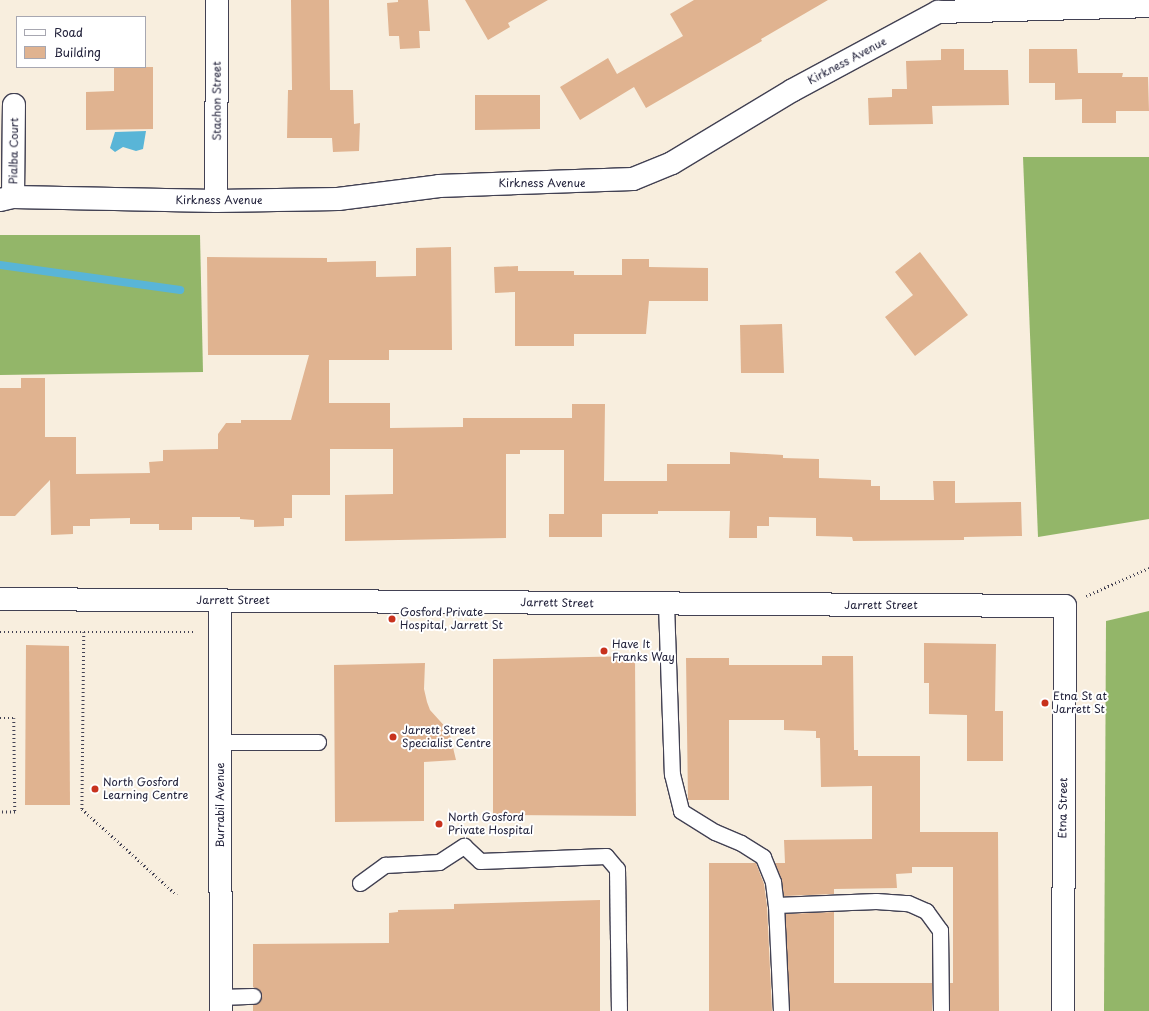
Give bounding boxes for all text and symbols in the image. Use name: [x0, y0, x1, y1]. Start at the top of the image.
legend: [16, 16, 146, 68]
text: Road: [54, 23, 83, 41]
street label: Kirkness Avenue: [806, 35, 888, 87]
text: Building: [54, 43, 101, 61]
street label: Stachon Street: [210, 61, 224, 141]
street label: Pialba Court: [7, 117, 21, 185]
street label: Kirkness Avenue: [499, 176, 585, 190]
street label: Kirkness Avenue: [176, 193, 262, 207]
street label: Jarrett Street: [196, 593, 270, 607]
street label: Jarrett Street: [520, 596, 594, 610]
street label: Jarrett Street: [844, 598, 918, 612]
place label: Gosford Private Hospital, Jarrett St: [400, 606, 503, 632]
marker: Gosford Private Hospital, Jarrett St: [387, 614, 397, 624]
place label: Have It Franks Way: [612, 638, 675, 664]
marker: Have It Franks Way: [599, 646, 609, 656]
place label: Etna St at Jarrett St: [1053, 690, 1107, 716]
marker: Etna St at Jarrett St: [1040, 698, 1050, 708]
place label: Jarrett Street Specialist Centre: [402, 724, 492, 750]
marker: Jarrett Street Specialist Centre: [387, 731, 399, 743]
street label: Burrabil Avenue: [213, 762, 227, 848]
place label: North Gosford Learning Centre: [103, 776, 188, 802]
street label: Etna Street: [1056, 777, 1070, 839]
marker: North Gosford Learning Centre: [90, 784, 100, 794]
place label: North Gosford Private Hospital: [448, 811, 533, 837]
marker: North Gosford Private Hospital: [433, 818, 445, 830]

